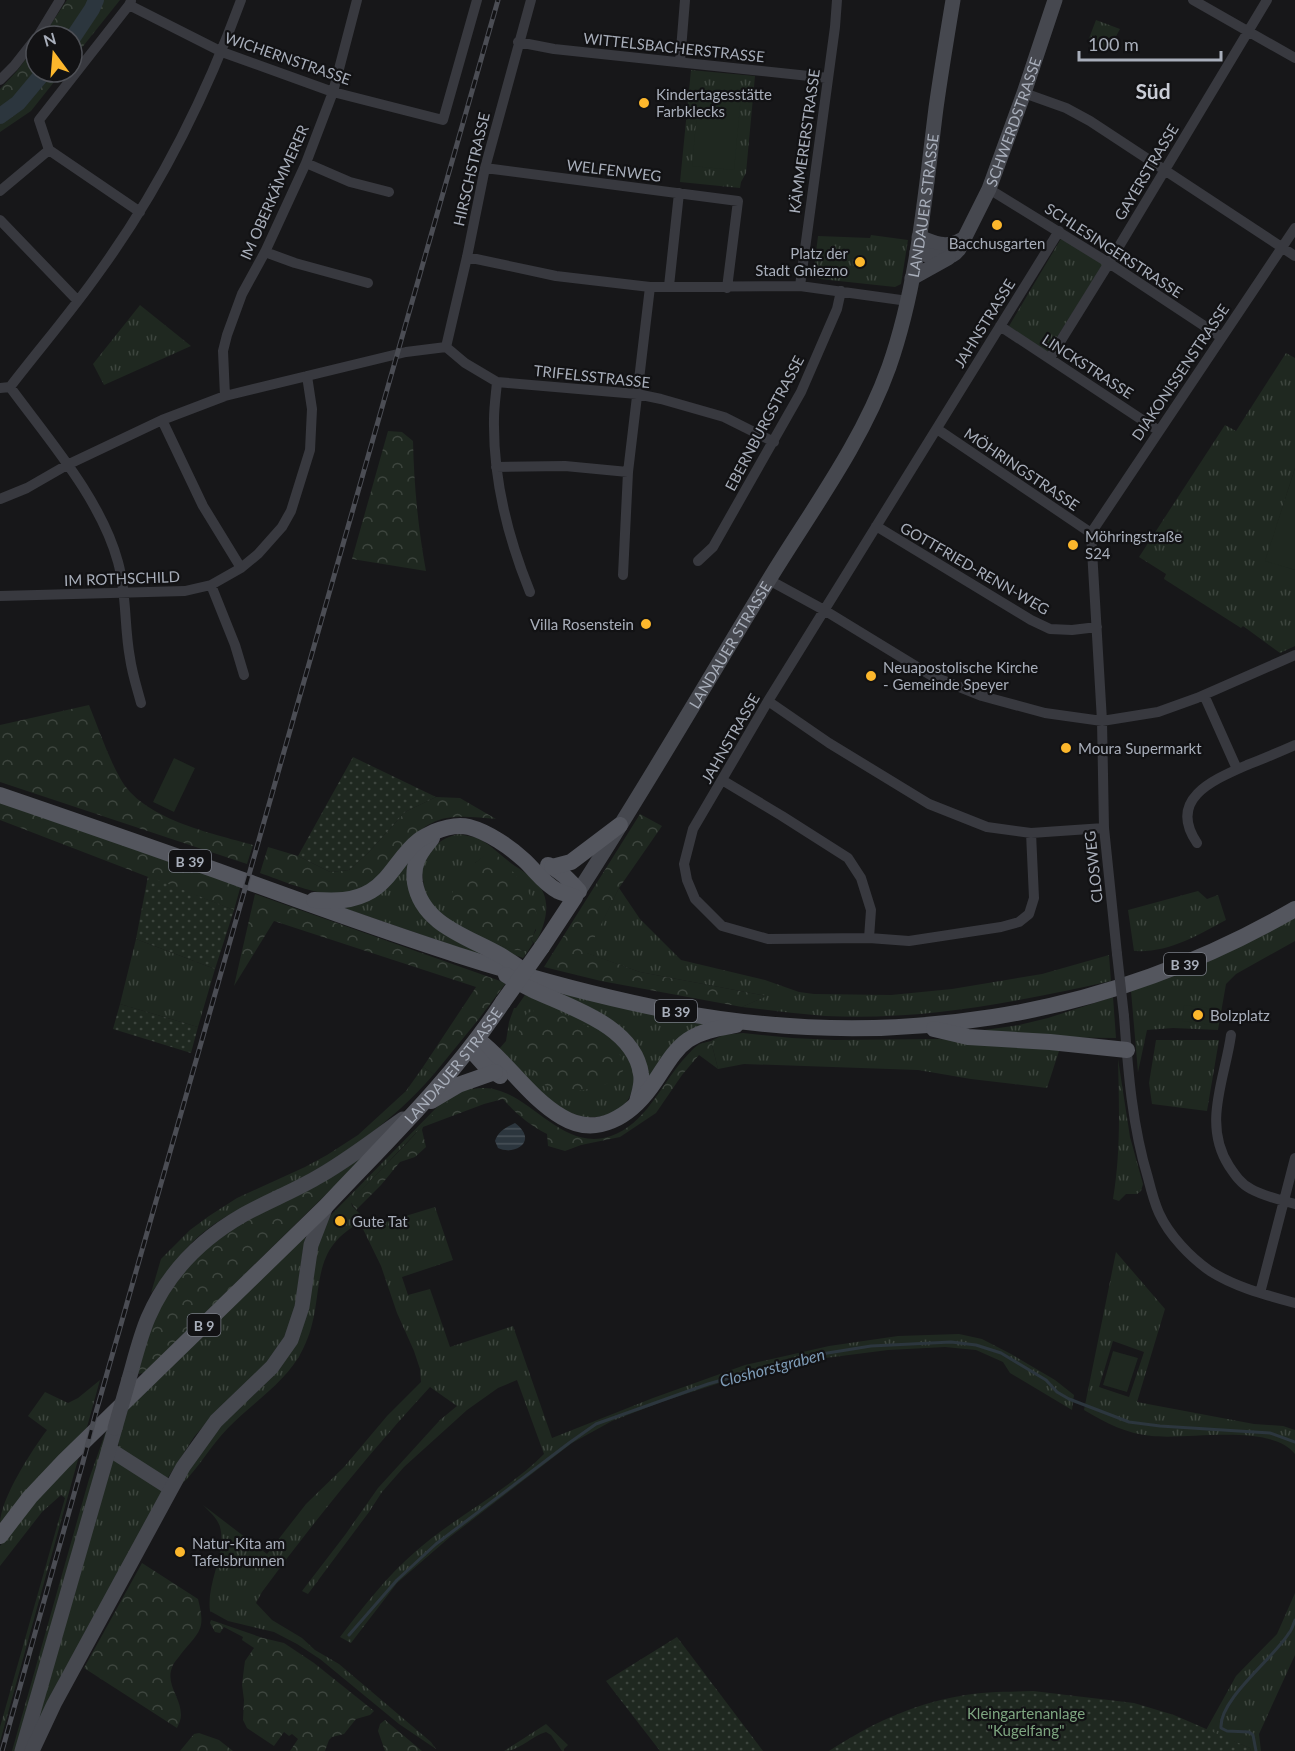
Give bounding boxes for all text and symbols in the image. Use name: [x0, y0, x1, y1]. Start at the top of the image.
north arrow: [24, 24, 84, 84]
scale bar: [1079, 24, 1222, 62]
text: N: [41, 28, 58, 50]
street label: WICHERNSTRASSE: [223, 28, 353, 88]
street label: WITTELSBACHERSTRASSE: [582, 29, 766, 65]
text: 100 m: [1088, 33, 1139, 55]
street label: SCHWERDSTRASSE: [982, 55, 1044, 189]
street label: KÄMMERERSTRASSE: [785, 68, 823, 214]
district label: Süd: [1135, 78, 1171, 103]
place label: Kindertagesstätte Farbklecks: [656, 85, 772, 120]
marker: Kindertagesstätte Farbklecks: [637, 96, 651, 110]
street label: HIRSCHSTRASSE: [449, 110, 493, 228]
street label: IM OBERKÄMMERER: [236, 121, 312, 262]
street label: GAYERSTRASSE: [1110, 121, 1182, 223]
street label: LANDAUER STRASSE: [904, 133, 942, 279]
street label: WELFENWEG: [566, 155, 662, 185]
street label: SCHLESINGERSTRASSE: [1042, 199, 1186, 301]
marker: Bacchusgarten: [990, 218, 1004, 232]
place label: Bacchusgarten: [949, 234, 1045, 252]
place label: Platz der Stadt Gniezno: [755, 244, 849, 279]
marker: Platz der Stadt Gniezno: [853, 255, 867, 269]
street label: JAHNSTRASSE: [950, 276, 1018, 370]
street label: DIAKONISSENSTRASSE: [1128, 300, 1232, 444]
street label: LINCKSTRASSE: [1039, 330, 1137, 402]
street label: EBERNBURGSTRASSE: [721, 352, 807, 494]
street label: TRIFELSSTRASSE: [533, 361, 651, 391]
street label: MÖHRINGSTRASSE: [961, 424, 1083, 514]
street label: GOTTFRIED-RENN-WEG: [897, 518, 1053, 618]
place label: Möhringstraße S24: [1085, 527, 1182, 562]
marker: Möhringstraße S24: [1066, 538, 1080, 552]
street label: IM ROTHSCHILD: [64, 567, 180, 589]
street label: LANDAUER STRASSE: [685, 578, 775, 711]
place label: Villa Rosenstein: [530, 615, 634, 633]
marker: Villa Rosenstein: [639, 617, 653, 631]
place label: Neuapostolische Kirche - Gemeinde Speyer: [883, 658, 1038, 693]
marker: Neuapostolische Kirche - Gemeinde Speyer: [864, 669, 878, 683]
street label: JAHNSTRASSE: [697, 690, 763, 786]
place label: Moura Supermarkt: [1078, 739, 1202, 757]
marker: Moura Supermarkt: [1059, 741, 1073, 755]
street label: CLOSWEG: [1080, 830, 1106, 904]
road number: B 39: [169, 850, 211, 872]
road number: B 39: [1164, 953, 1206, 975]
road number: B 39: [655, 1000, 697, 1022]
street label: LANDAUER STRASSE: [400, 1004, 506, 1127]
place label: Bolzplatz: [1210, 1006, 1270, 1024]
marker: Bolzplatz: [1191, 1008, 1205, 1022]
place label: Gute Tat: [352, 1212, 408, 1230]
marker: Gute Tat: [333, 1214, 347, 1228]
road number: B 9: [188, 1314, 220, 1336]
water label: Closhorstgraben: [717, 1344, 827, 1390]
place label: Natur-Kita am Tafelsbrunnen: [192, 1534, 285, 1569]
marker: Natur-Kita am Tafelsbrunnen: [173, 1545, 187, 1559]
park label: Kleingartenanlage "Kugelfang": [967, 1704, 1085, 1739]

